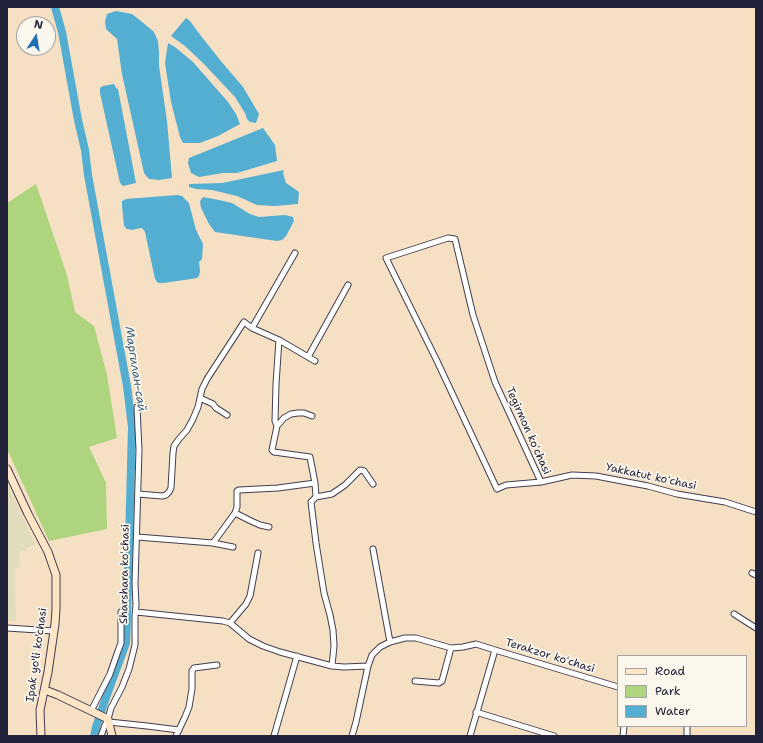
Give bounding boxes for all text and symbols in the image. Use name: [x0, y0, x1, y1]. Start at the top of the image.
north arrow: [16, 16, 56, 56]
text: N: [33, 17, 44, 33]
water label: Маргилан-сай: [121, 325, 149, 413]
street label: Tegirmon koʻchasi: [503, 385, 553, 477]
street label: Yakkatut koʻchasi: [604, 461, 698, 493]
street label: Sharshara koʻchasi: [118, 524, 132, 624]
street label: Ipak yo'li ko'chasi: [24, 607, 50, 703]
street label: Terakzor koʻchasi: [504, 636, 596, 676]
legend: [617, 655, 747, 727]
text: Road: [655, 663, 685, 679]
text: Park: [655, 683, 681, 699]
text: Water: [655, 703, 690, 719]

